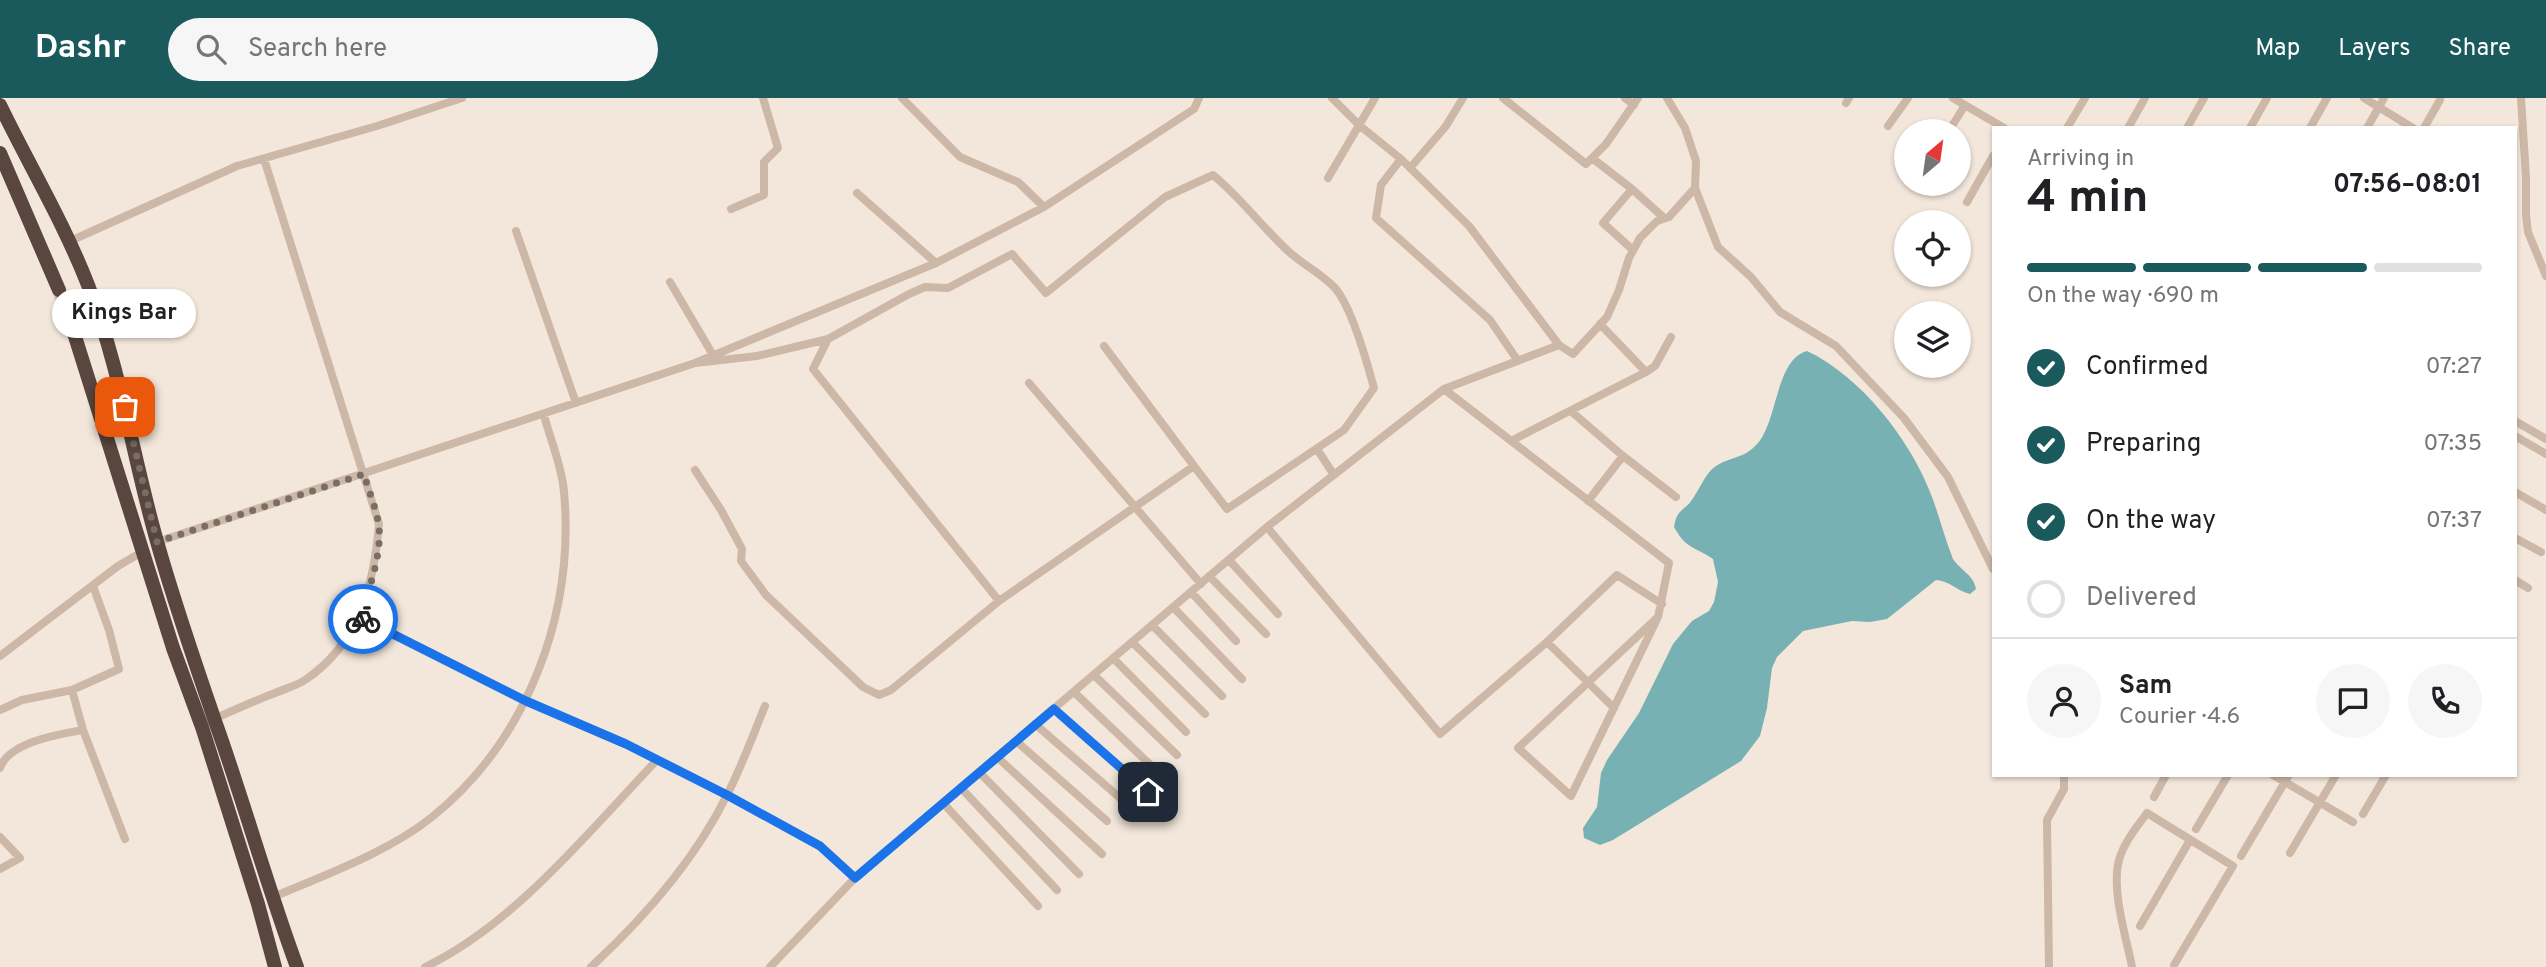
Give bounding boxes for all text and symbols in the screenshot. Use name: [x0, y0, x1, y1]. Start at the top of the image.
search box: [168, 18, 658, 81]
text: Dashr: [35, 28, 126, 70]
icon: search: [192, 30, 230, 68]
text: Search here: [248, 33, 387, 66]
text: Map: [2255, 34, 2300, 64]
text: Layers: [2338, 34, 2410, 64]
text: Share: [2448, 34, 2511, 64]
north arrow: [1894, 119, 1970, 196]
map controls: [1894, 119, 1971, 378]
text: Arriving in: [2027, 145, 2134, 174]
text: 07:56–08:01: [2333, 169, 2482, 202]
text: 4 min: [2027, 170, 2149, 229]
button: locate: [1894, 210, 1971, 287]
text: On the way · 690 m: [2027, 282, 2219, 311]
callout: Kings Bar: [53, 288, 197, 337]
text: Kings Bar: [71, 299, 177, 328]
button: layers: [1894, 301, 1971, 378]
icon: check: [2027, 349, 2065, 387]
text: Confirmed: [2086, 351, 2209, 384]
text: 07:27: [2426, 353, 2482, 382]
pin: [95, 377, 155, 437]
icon: bag: [106, 388, 144, 426]
icon: check: [2027, 426, 2065, 464]
text: Preparing: [2086, 428, 2201, 461]
text: 07:35: [2424, 430, 2482, 459]
icon: check: [2027, 503, 2065, 541]
text: On the way: [2086, 505, 2216, 538]
text: 07:37: [2426, 507, 2482, 536]
text: Delivered: [2086, 582, 2197, 615]
courier: [328, 584, 398, 654]
icon: bike: [344, 600, 382, 638]
button: person: [2027, 664, 2101, 738]
button: chat: [2316, 664, 2390, 738]
button: phone: [2408, 664, 2482, 738]
text: Sam: [2119, 670, 2172, 703]
text: Courier · 4.6: [2119, 703, 2240, 732]
pin: [1118, 762, 1178, 822]
icon: home: [1129, 773, 1167, 811]

